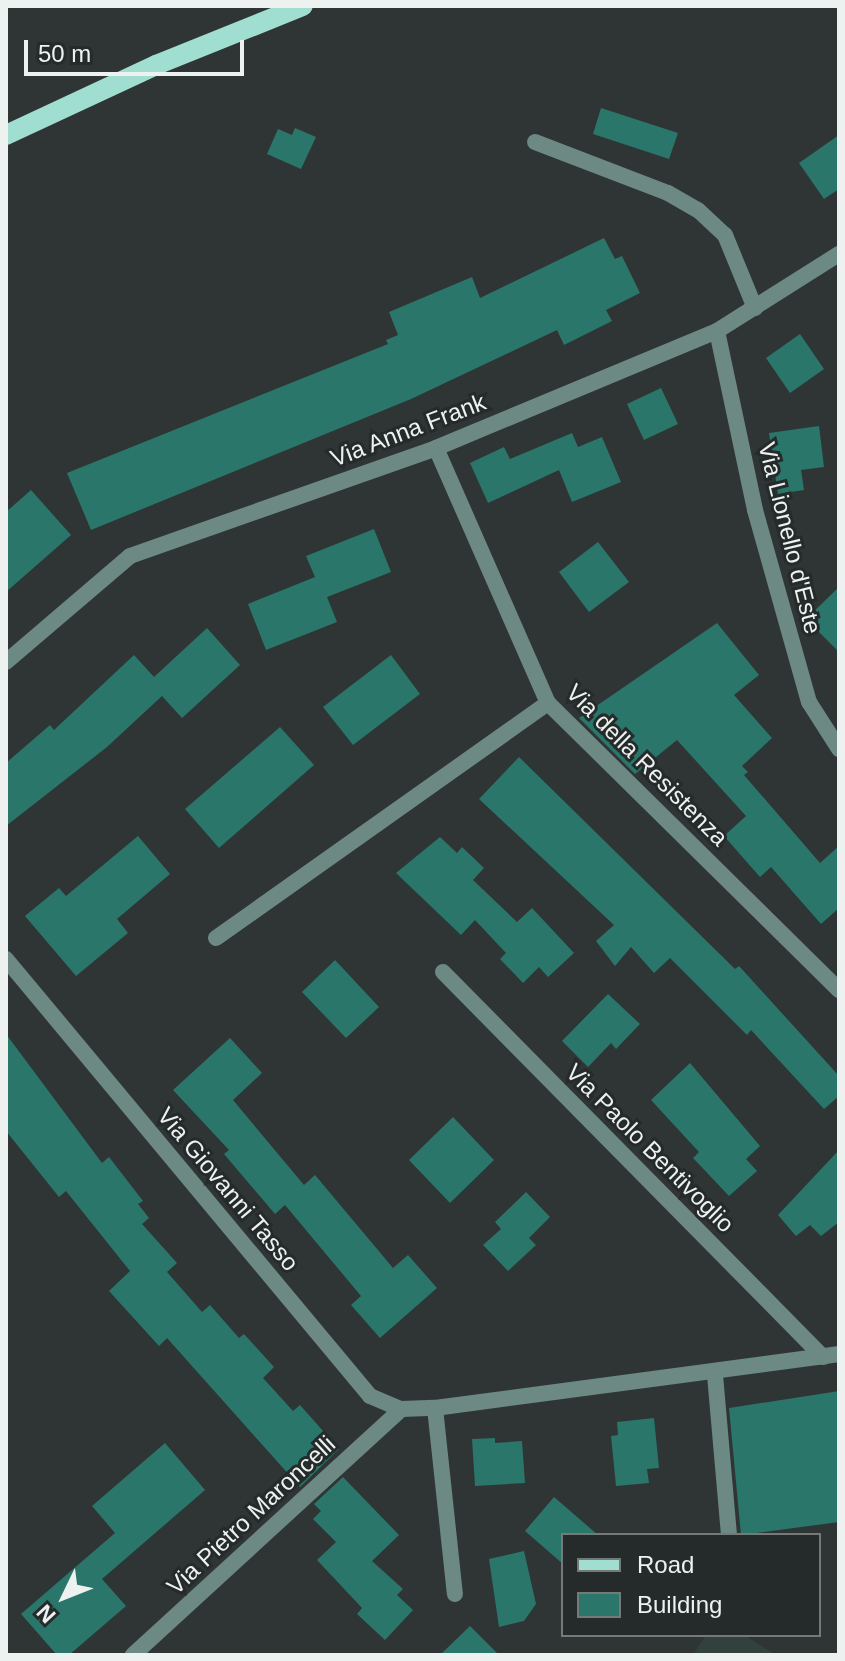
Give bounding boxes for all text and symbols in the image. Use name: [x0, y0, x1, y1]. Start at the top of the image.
scale bar: [28, 24, 248, 74]
text: 50 m: [38, 40, 91, 67]
street label: Via Anna Frank: [326, 387, 490, 473]
street label: Via Lionello d'Este: [752, 439, 828, 637]
street label: Via della Resistenza: [560, 678, 734, 852]
street label: Via Paolo Bentivoglio: [560, 1058, 740, 1238]
street label: Via Giovanni Tasso: [151, 1101, 305, 1277]
street label: Via Pietro Maroncelli: [161, 1430, 341, 1600]
legend: [561, 1533, 821, 1637]
text: Road: [637, 1551, 694, 1578]
north arrow: [24, 1557, 104, 1637]
text: Building: [637, 1591, 722, 1618]
text: N: [32, 1599, 61, 1628]

